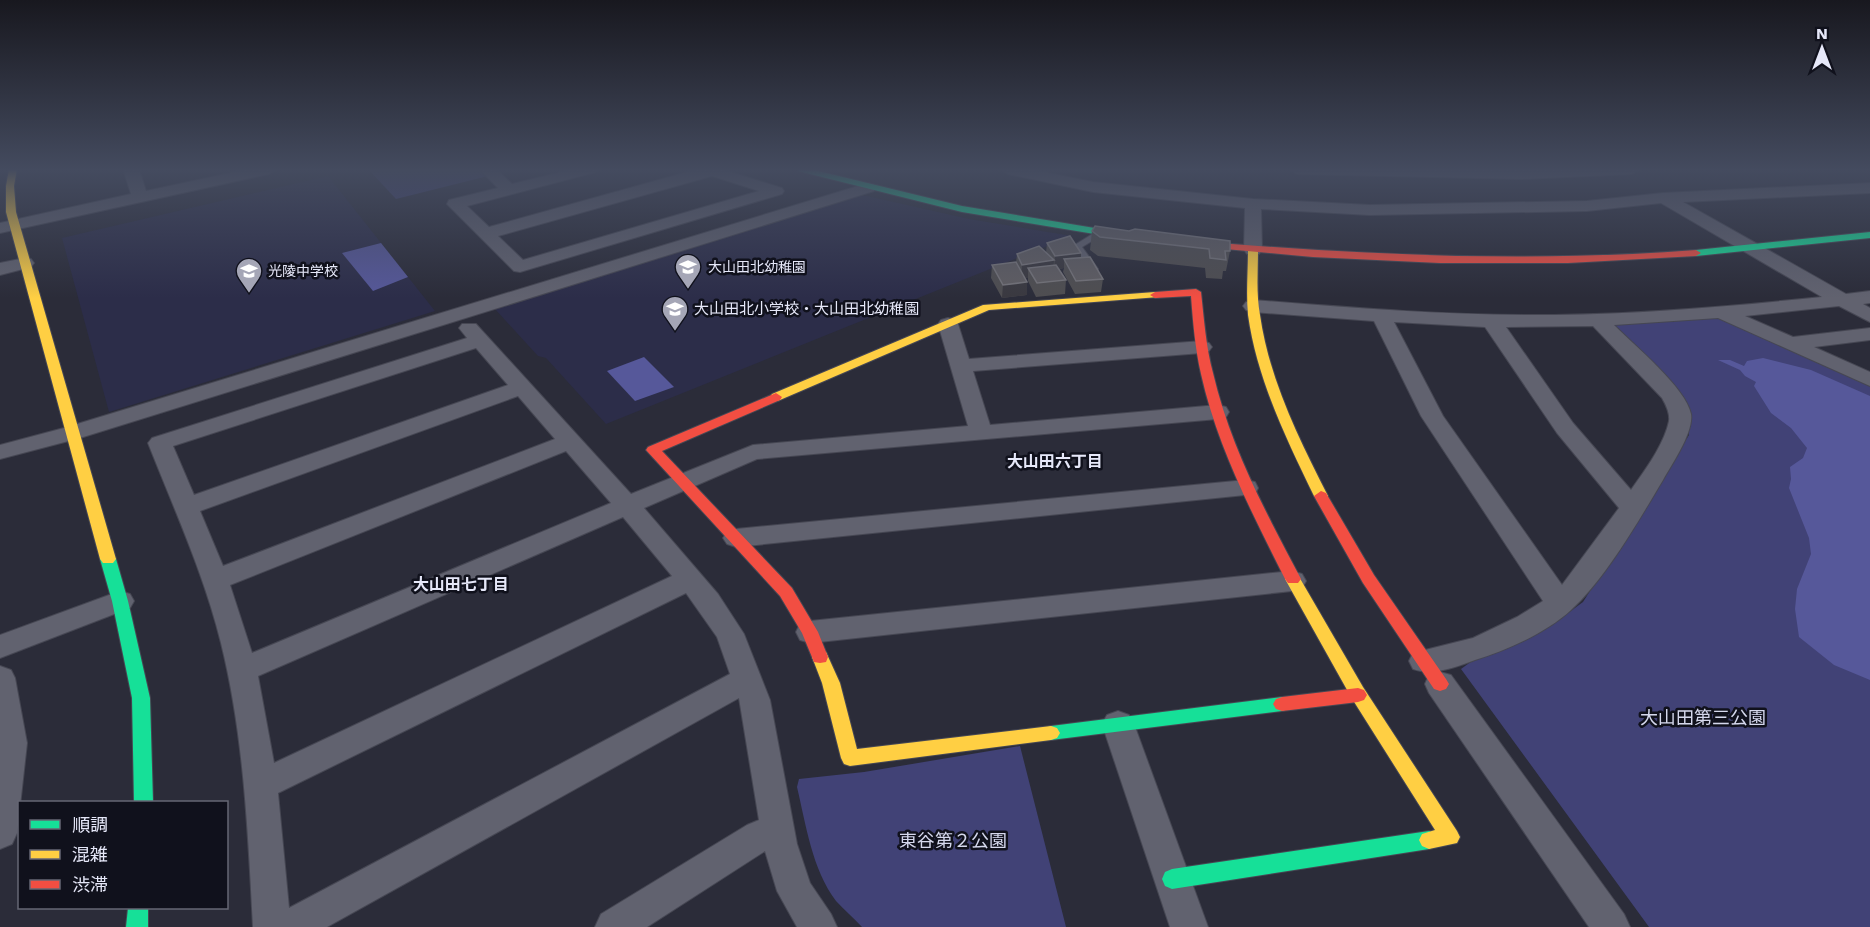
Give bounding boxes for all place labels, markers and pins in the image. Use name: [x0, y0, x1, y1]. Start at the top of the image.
school or university icon: 大山田北幼稚園: [673, 252, 703, 290]
school or university icon: 光陵中学校: [234, 256, 264, 294]
place label: 大山田北幼稚園: [708, 259, 806, 275]
place label: 光陵中学校: [268, 263, 338, 279]
school or university icon: 大山田北小学校・大山田北幼稚園: [660, 294, 690, 332]
place label: 大山田北小学校・大山田北幼稚園: [694, 300, 919, 318]

